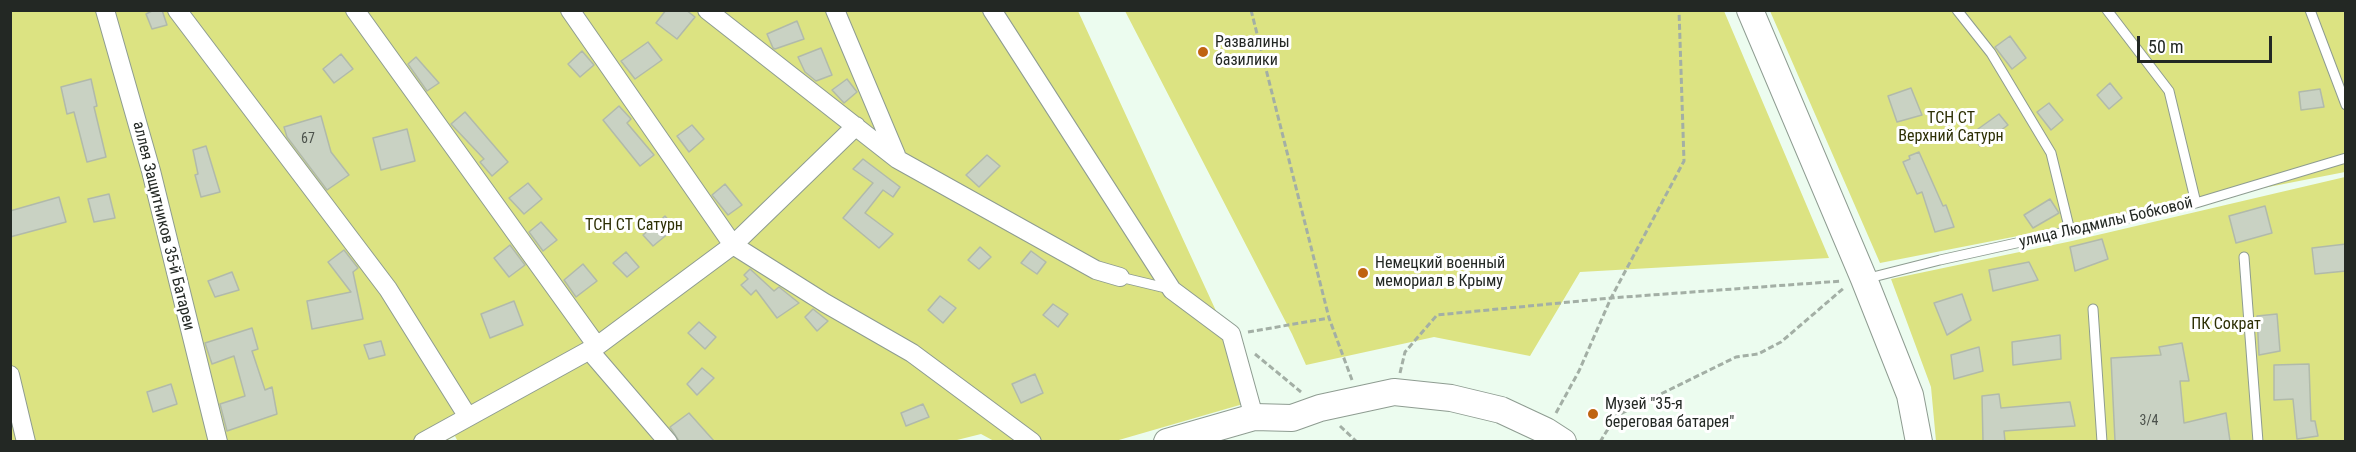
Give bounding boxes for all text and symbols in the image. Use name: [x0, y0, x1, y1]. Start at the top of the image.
scale bar: [2140, 24, 2275, 62]
place label: Развалины базилики: [1215, 33, 1290, 71]
text: 50 m: [2148, 36, 2183, 57]
marker: Развалины базилики: [1196, 45, 1210, 59]
park label: ТСН СТ Верхний Сатурн: [1898, 109, 2004, 147]
street label: аллея Защитников 35-й Батареи: [128, 120, 198, 332]
house number: 67: [301, 131, 315, 147]
street label: улица Людмилы Бобковой: [2017, 194, 2195, 252]
park label: ТСН СТ Сатурн: [585, 216, 683, 236]
place label: Немецкий военный мемориал в Крыму: [1375, 254, 1505, 292]
marker: Немецкий военный мемориал в Крыму: [1356, 266, 1370, 280]
park label: ПК Сократ: [2191, 315, 2261, 335]
place label: Музей "35-я береговая батарея": [1605, 395, 1734, 433]
marker: Музей "35-я береговая батарея": [1586, 407, 1600, 421]
house number: 3/4: [2139, 413, 2159, 429]

